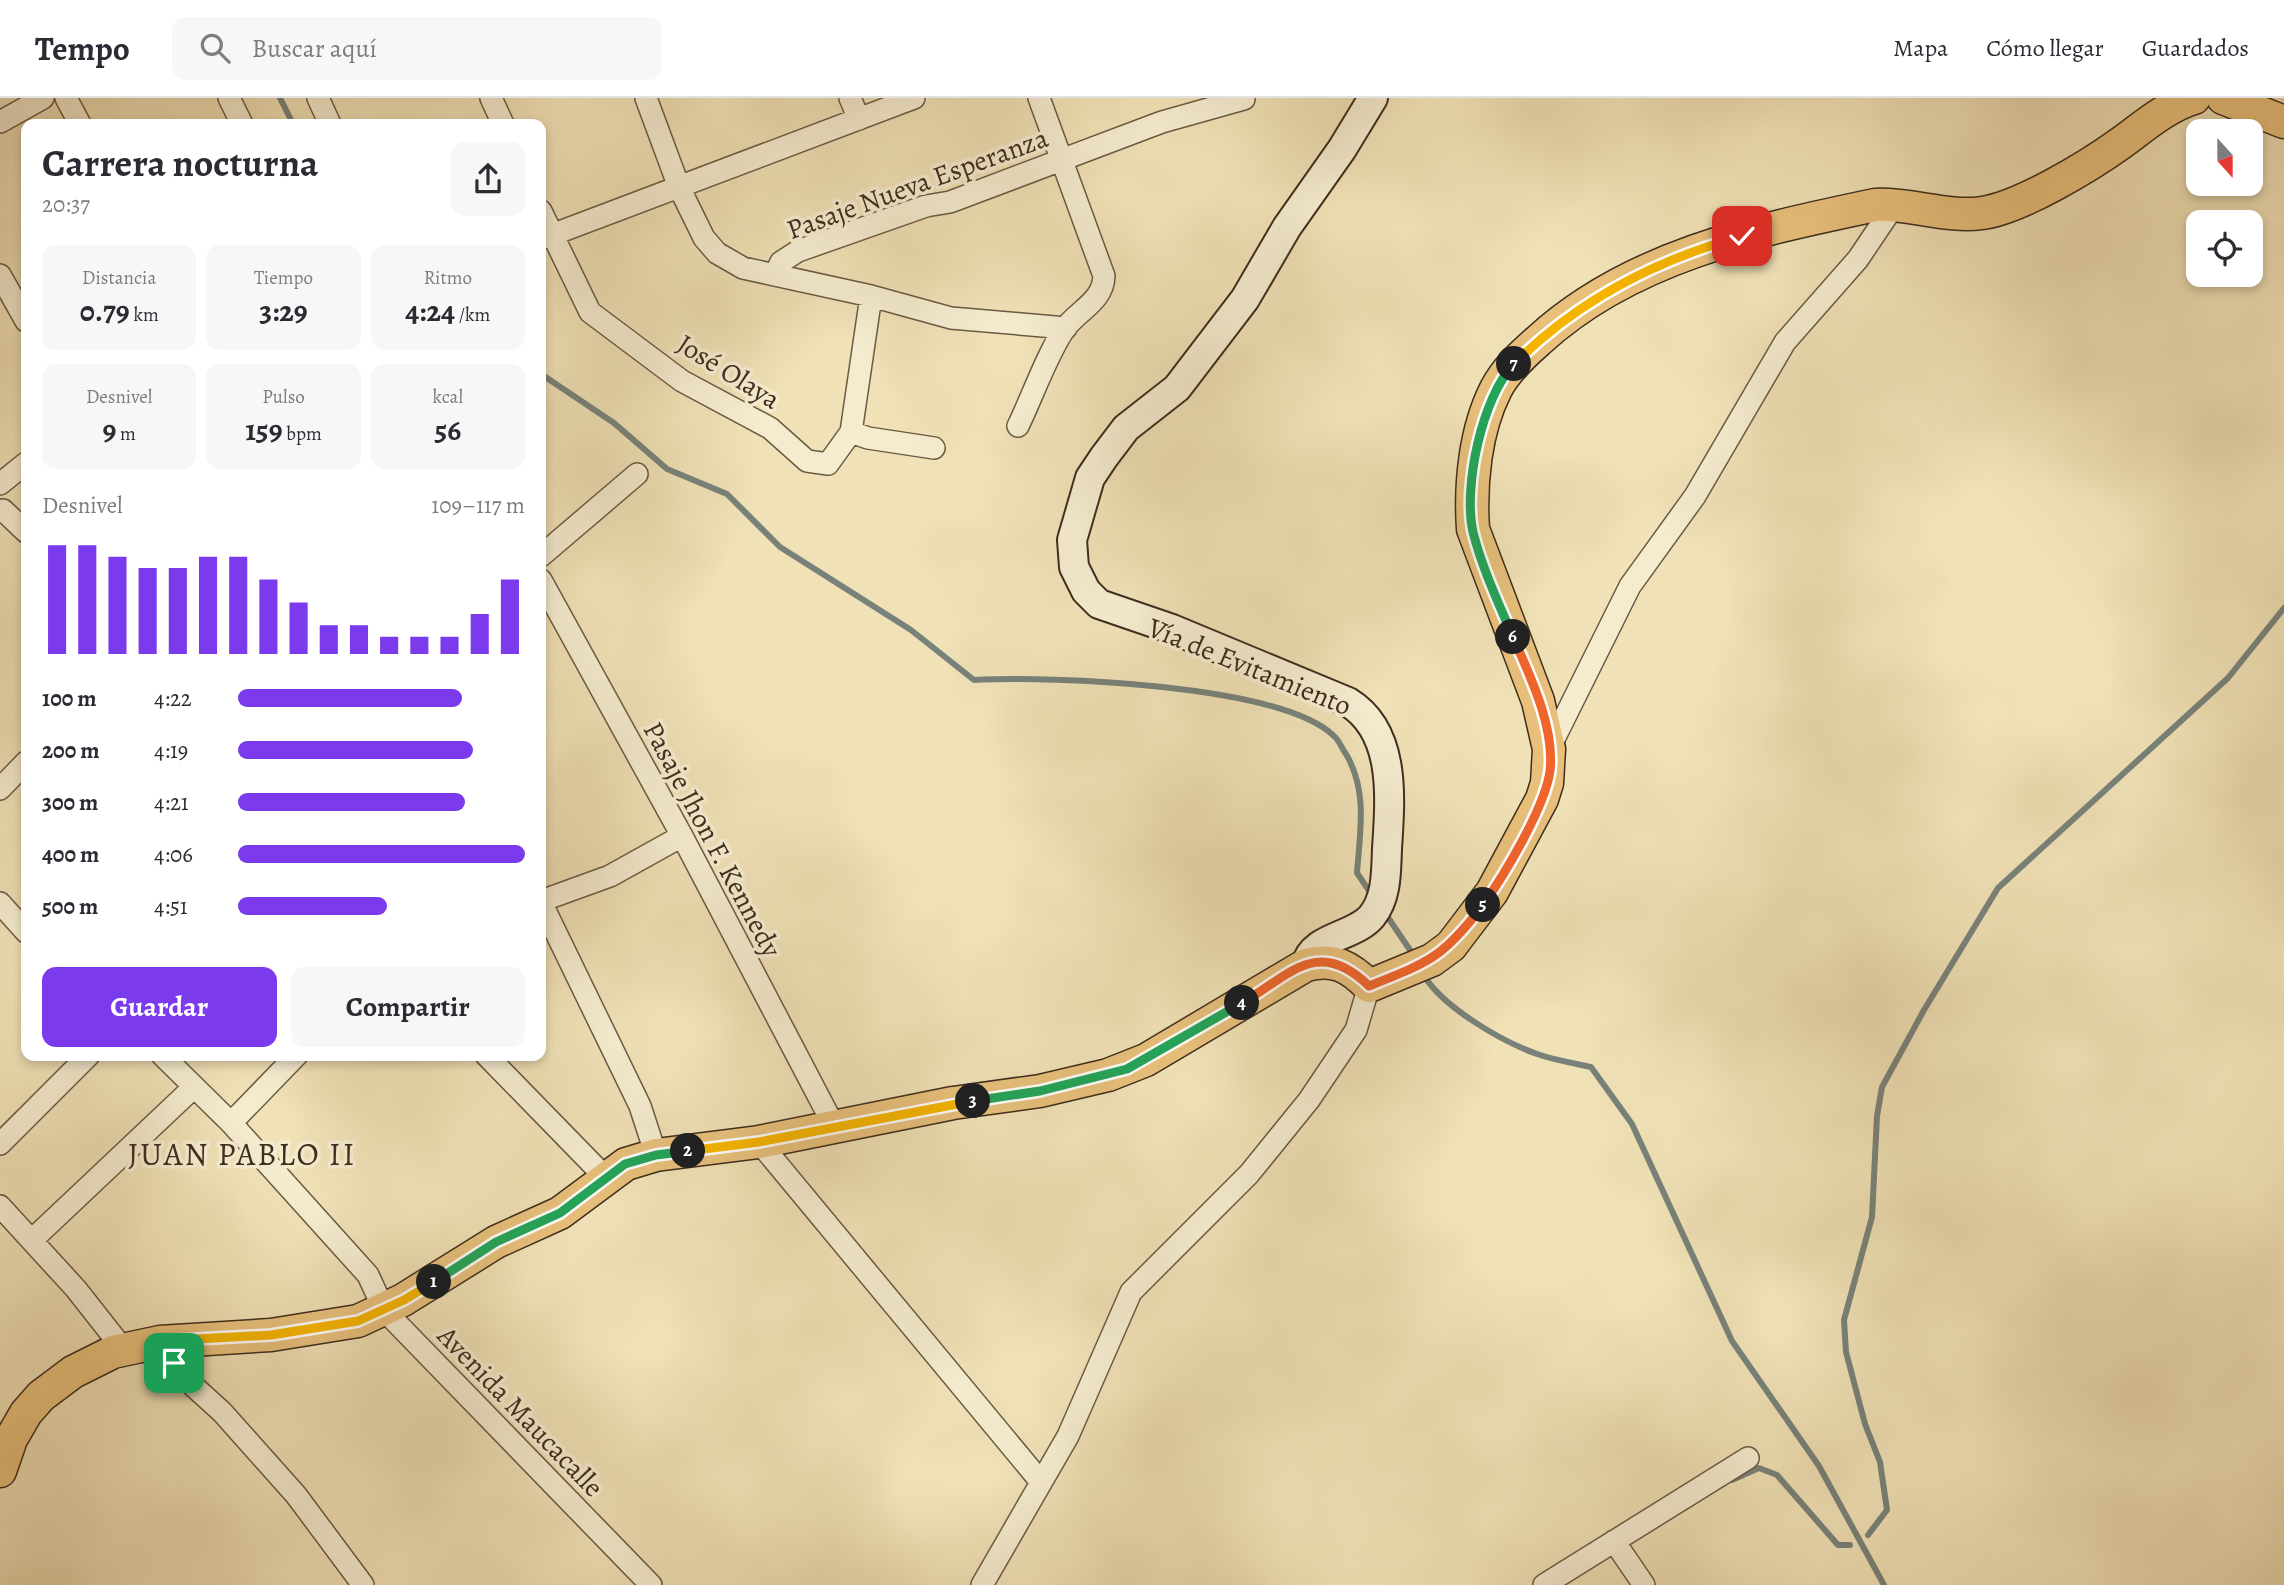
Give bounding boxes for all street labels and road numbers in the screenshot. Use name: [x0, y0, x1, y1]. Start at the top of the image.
street label: Pasaje Nueva Esperanza: [781, 119, 1053, 249]
street label: José Olaya: [670, 325, 787, 418]
street label: Vía de Evitamiento: [1141, 608, 1357, 725]
street label: Pasaje Jhon F. Kennedy: [634, 715, 791, 964]
street label: Avenida Maucacalle: [428, 1317, 612, 1506]

